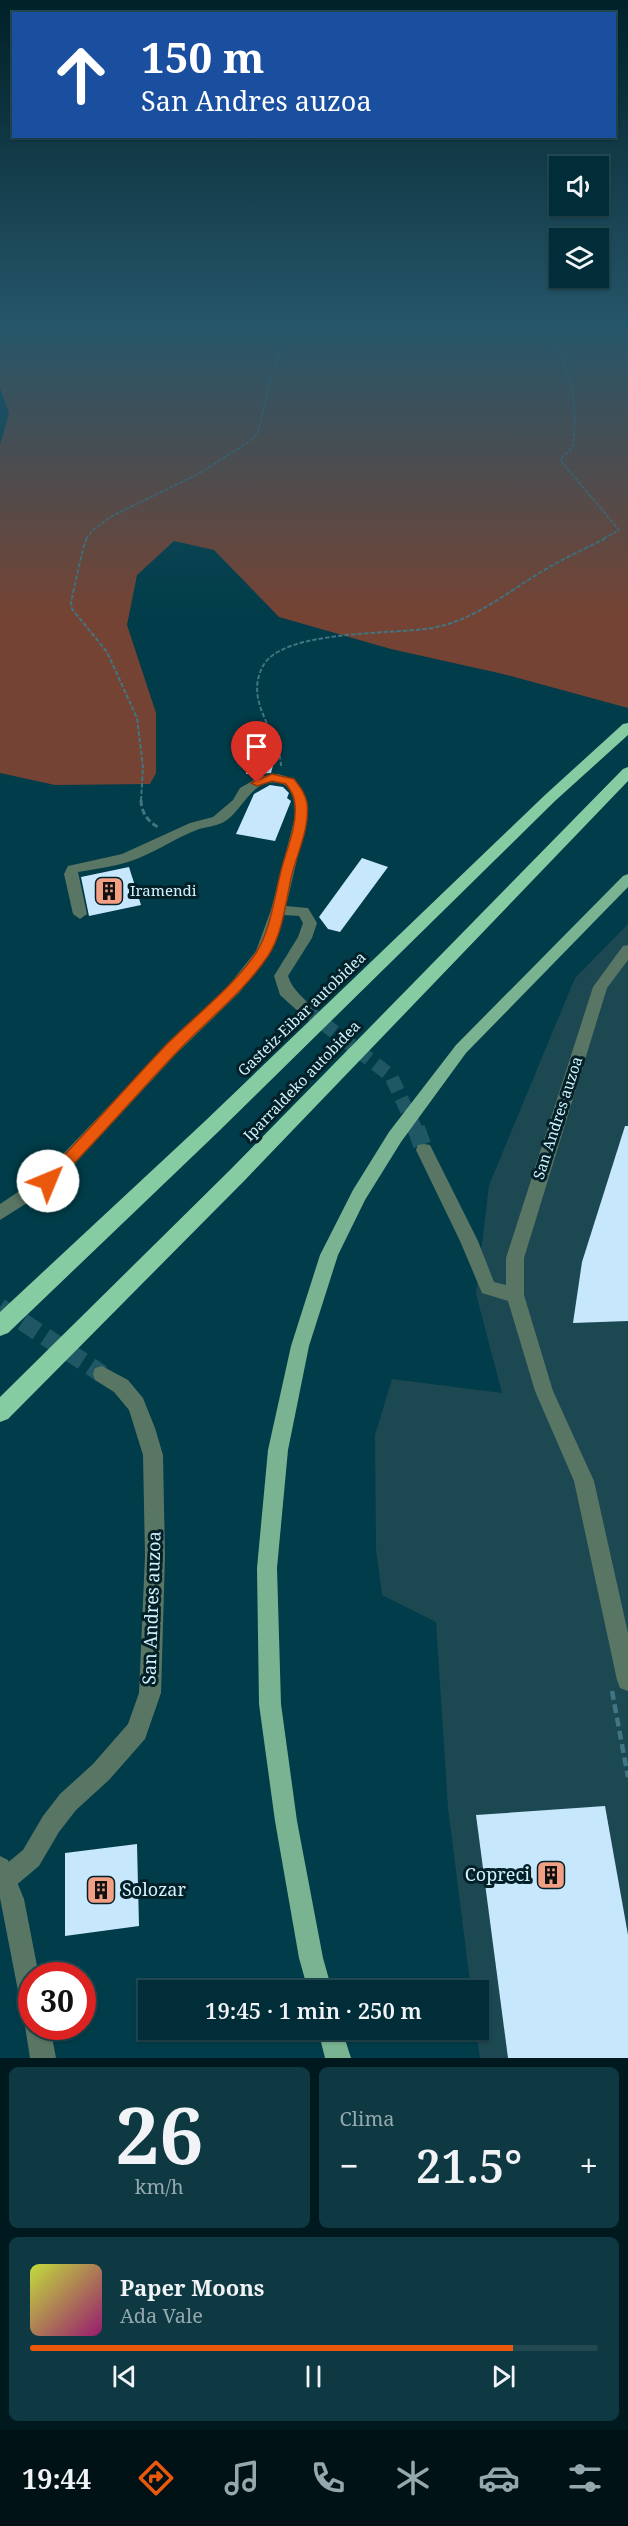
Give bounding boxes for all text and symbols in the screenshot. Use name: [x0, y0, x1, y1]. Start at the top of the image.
text: 150 m: [141, 28, 265, 85]
icon: ahead: [42, 36, 120, 114]
text: San Andres auzoa: [141, 82, 372, 119]
map controls: [549, 156, 609, 288]
button: sound: [549, 156, 609, 216]
button: layers: [549, 228, 609, 288]
pin: [231, 721, 282, 783]
icon: arrive: [240, 730, 273, 763]
building icon: Iramendi: [93, 875, 125, 907]
place label: Iramendi: [130, 880, 197, 900]
street label: Gasteiz-Eibar autobidea: [233, 947, 370, 1080]
street label: Iparraldeko autobidea: [239, 1016, 364, 1145]
street label: San Andres auzoa: [528, 1054, 586, 1182]
position arrow: [16, 1149, 80, 1213]
street label: San Andres auzoa: [136, 1531, 166, 1685]
building icon: Copreci: [535, 1859, 567, 1891]
place label: Copreci: [465, 1862, 530, 1886]
building icon: Solozar: [85, 1874, 117, 1906]
place label: Solozar: [122, 1877, 186, 1901]
speed limit sign: 30: [18, 1962, 96, 2040]
text: 19:45 · 1 min · 250 m: [205, 1995, 422, 2025]
text: 26: [115, 2081, 203, 2187]
text: Clima: [340, 2105, 395, 2132]
text: 21.5°: [416, 2135, 522, 2196]
text: −: [340, 2143, 359, 2188]
text: +: [580, 2143, 598, 2188]
text: km/h: [135, 2173, 184, 2200]
text: Paper Moons: [120, 2272, 264, 2302]
text: Ada Vale: [120, 2302, 203, 2329]
icon: previous: [108, 2360, 141, 2393]
icon: pause: [297, 2360, 330, 2393]
icon: next: [487, 2360, 520, 2393]
icon: directions: [135, 2457, 177, 2499]
icon: music: [221, 2457, 263, 2499]
icon: phone: [307, 2457, 349, 2499]
icon: climate: [392, 2457, 434, 2499]
icon: car: [478, 2457, 520, 2499]
icon: filters: [564, 2457, 606, 2499]
text: 19:44: [22, 2460, 91, 2497]

